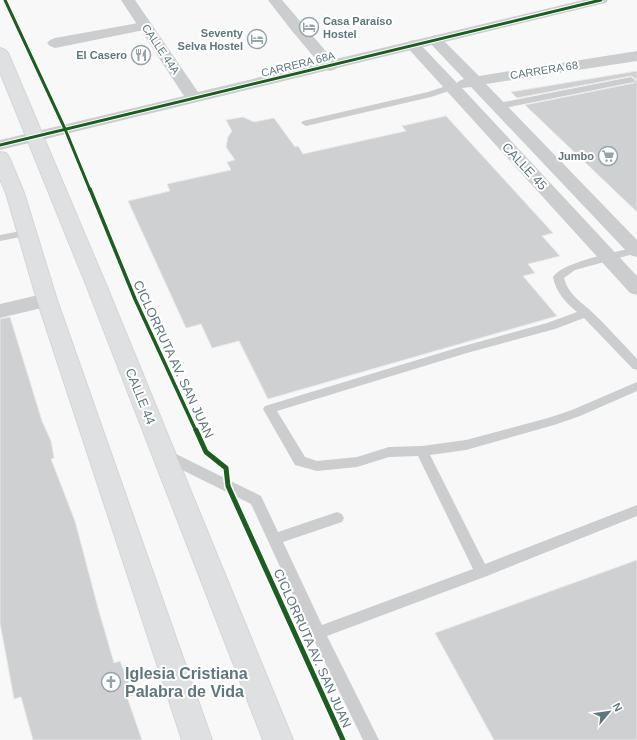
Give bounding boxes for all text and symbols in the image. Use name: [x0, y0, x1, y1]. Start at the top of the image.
place label: Casa Paraíso Hostel: [323, 15, 392, 40]
hotel icon: Casa Paraíso Hostel: [298, 16, 320, 38]
street label: CALLE 44A: [140, 22, 182, 77]
place label: Seventy Selva Hostel: [178, 27, 244, 52]
hotel icon: Seventy Selva Hostel: [246, 28, 268, 50]
restaurant icon: El Casero: [130, 44, 152, 66]
place label: El Casero: [76, 49, 127, 61]
street label: CARRERA 68A: [260, 49, 337, 79]
street label: CARRERA 68: [509, 59, 579, 81]
street label: CALLE 45: [499, 140, 550, 193]
supermarket icon: Jumbo: [597, 145, 619, 167]
place label: Jumbo: [558, 150, 594, 162]
street label: CICLORRUTA AV. SAN JUAN: [130, 278, 217, 441]
street label: CALLE 44: [122, 366, 159, 426]
street label: CICLORRUTA AV. SAN JUAN: [271, 566, 354, 730]
place label: Iglesia Cristiana Palabra de Vida: [125, 665, 248, 700]
church icon: Iglesia Cristiana Palabra de Vida: [100, 671, 122, 693]
north arrow: [589, 692, 629, 732]
text: N: [611, 701, 625, 714]

